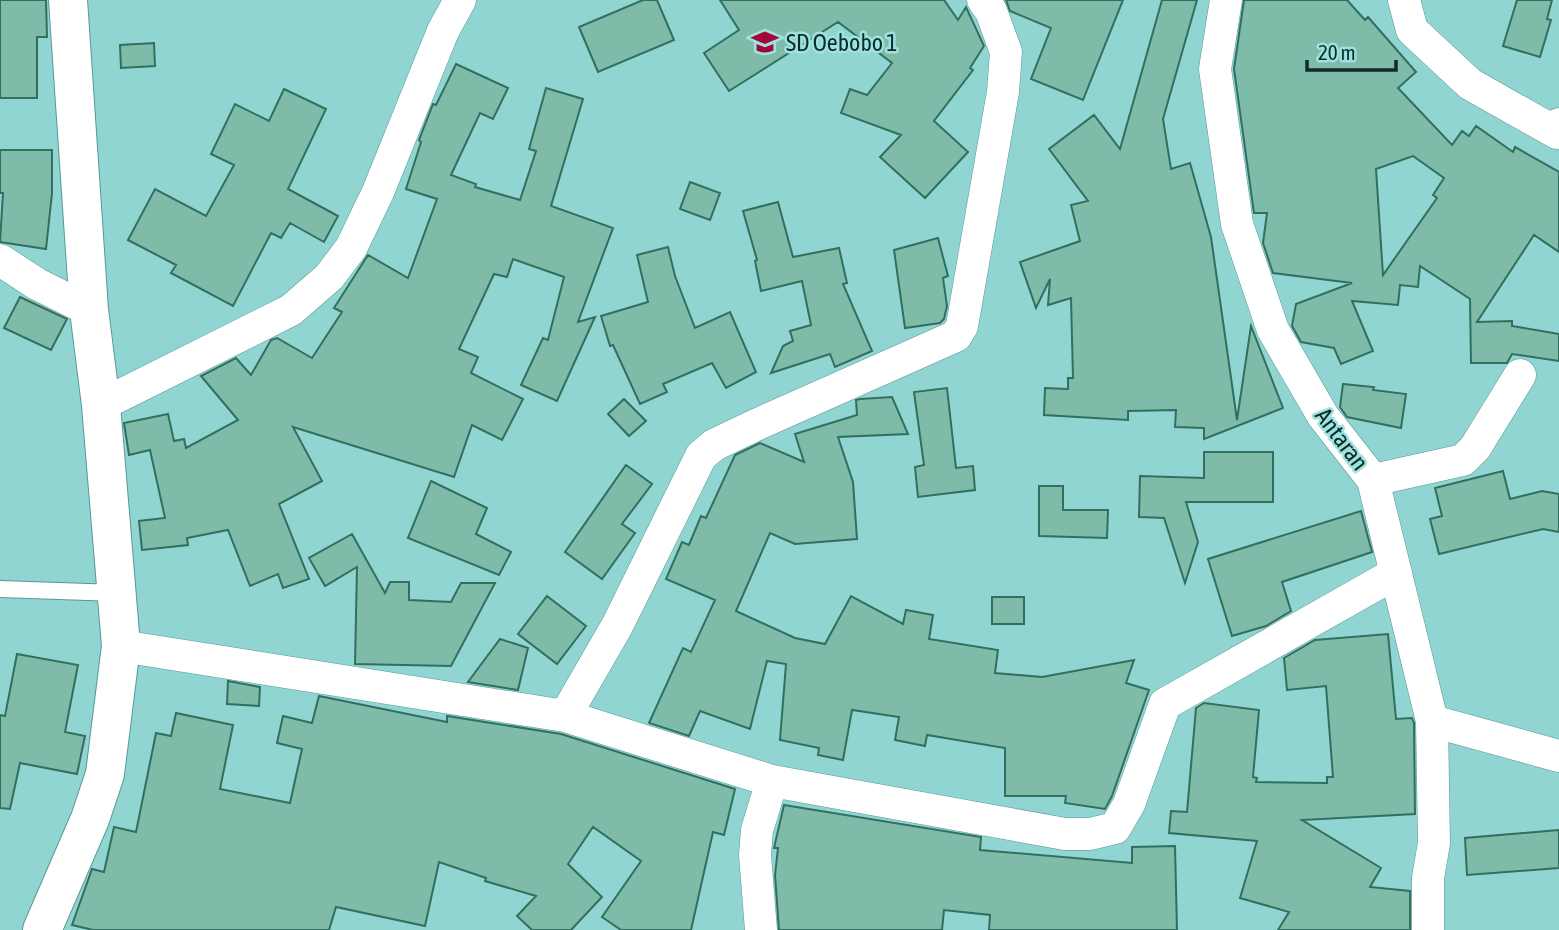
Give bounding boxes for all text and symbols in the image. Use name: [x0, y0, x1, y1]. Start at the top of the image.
school or university icon: SD Oebobo 1: [750, 27, 780, 57]
scale bar: [1307, 28, 1396, 72]
place label: SD Oebobo 1: [786, 29, 898, 56]
text: 20 m: [1318, 40, 1356, 64]
street label: Antaran: [1310, 403, 1374, 475]

